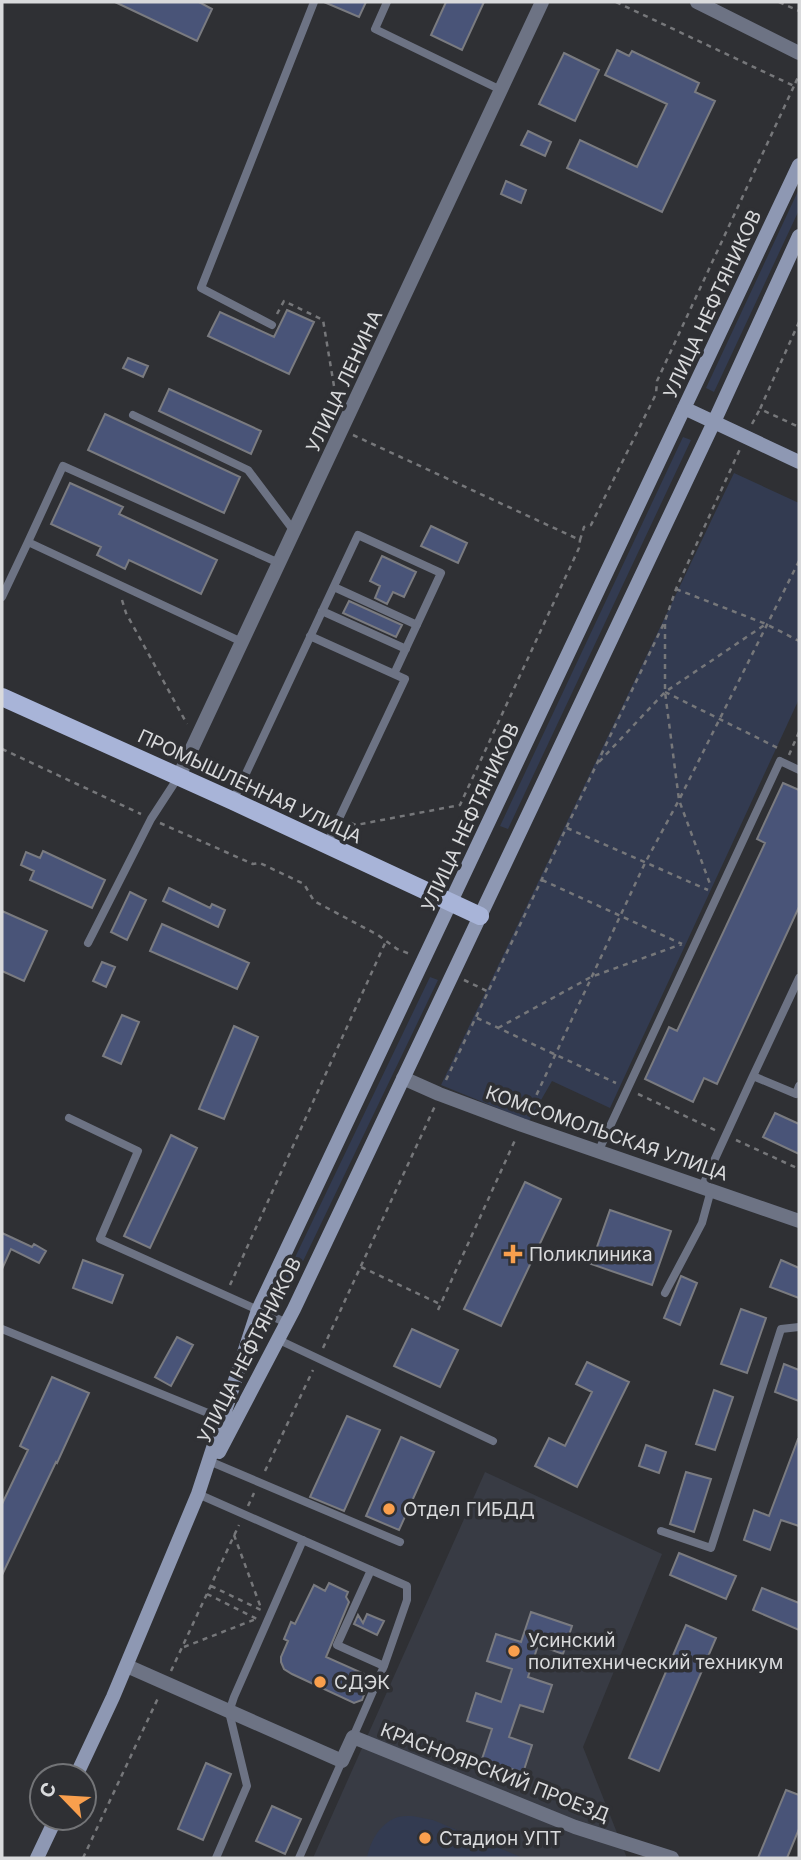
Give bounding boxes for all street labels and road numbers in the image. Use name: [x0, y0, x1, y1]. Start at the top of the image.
street label: УЛИЦА НЕФТЯНИКОВ: [659, 206, 766, 402]
street label: УЛИЦА ЛЕНИНА: [302, 307, 387, 456]
street label: УЛИЦА НЕФТЯНИКОВ: [417, 719, 524, 915]
street label: ПРОМЫШЛЕННАЯ УЛИЦА: [134, 724, 366, 849]
street label: КОМСОМОЛЬСКАЯ УЛИЦА: [483, 1081, 731, 1186]
street label: УЛИЦА НЕФТЯНИКОВ: [193, 1254, 306, 1447]
street label: КРАСНОЯРСКИЙ ПРОЕЗД: [377, 1717, 613, 1827]

